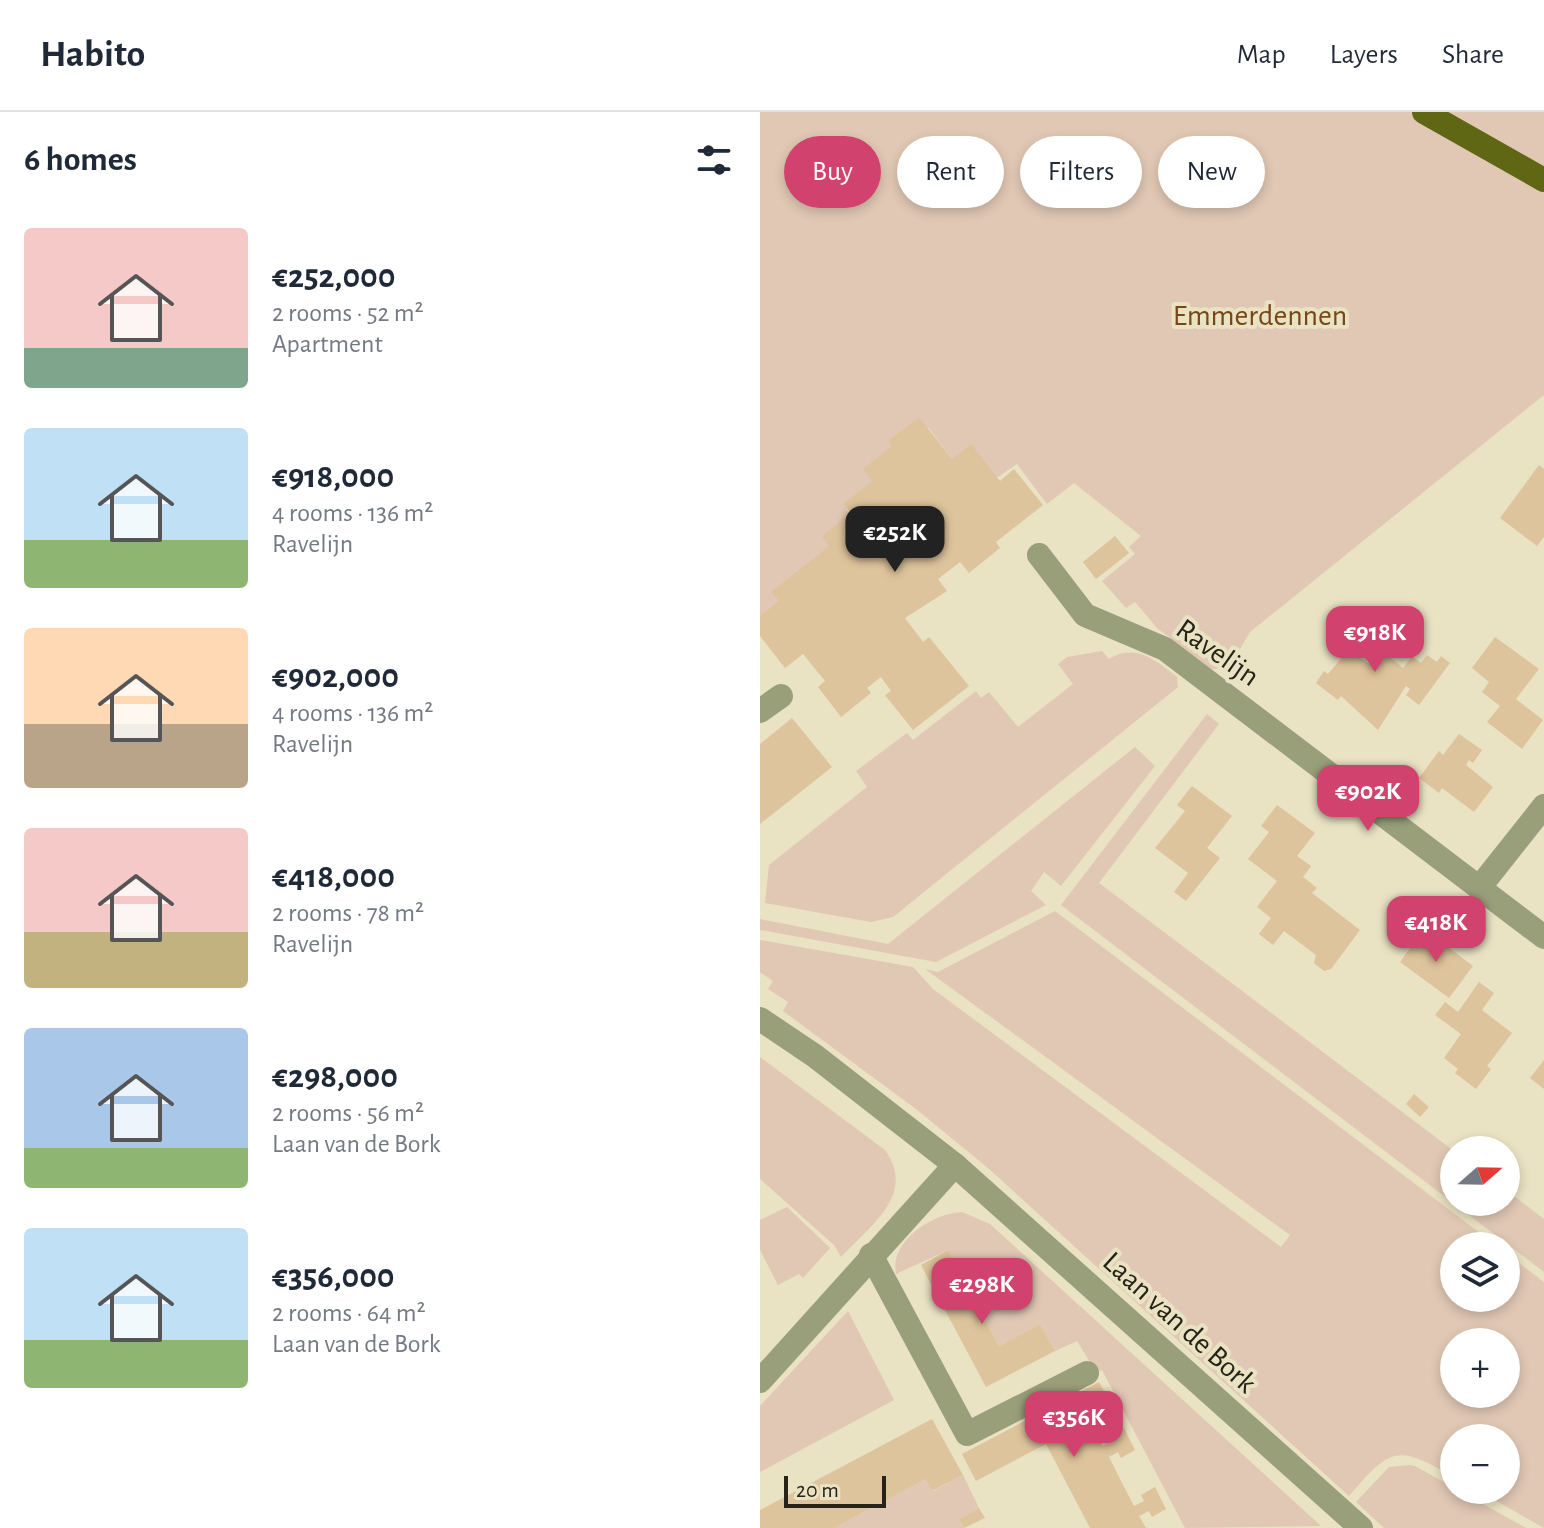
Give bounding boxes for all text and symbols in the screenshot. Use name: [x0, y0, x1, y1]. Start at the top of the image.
text: Habito: [40, 36, 145, 74]
text: Map: [1237, 41, 1286, 69]
text: Layers: [1330, 41, 1398, 69]
text: Share: [1442, 41, 1504, 69]
chip: Buy: [784, 136, 881, 208]
chip: Rent: [897, 136, 1004, 208]
chip: Filters: [1020, 136, 1142, 208]
chip: New: [1158, 136, 1265, 208]
icon: filters: [692, 138, 736, 182]
text: 6 homes: [24, 143, 137, 177]
icon: home: [88, 260, 184, 356]
text: €252,000: [272, 260, 396, 294]
text: 2 rooms · 52 m²: [272, 300, 424, 326]
park label: Emmerdennen: [1173, 301, 1347, 331]
text: Apartment: [272, 331, 383, 357]
icon: home: [88, 460, 184, 556]
text: €918,000: [272, 460, 394, 494]
text: 4 rooms · 136 m²: [272, 500, 433, 526]
pin: €252K: [839, 506, 951, 574]
text: €252K: [863, 519, 927, 545]
text: Ravelijn: [272, 531, 353, 557]
pin: €918K: [1319, 606, 1431, 674]
street label: Ravelijn: [1170, 614, 1264, 692]
text: €918K: [1344, 619, 1406, 645]
icon: home: [88, 660, 184, 756]
text: €902,000: [272, 660, 399, 694]
text: 4 rooms · 136 m²: [272, 700, 433, 726]
text: Ravelijn: [272, 731, 353, 757]
pin: €902K: [1312, 765, 1424, 833]
text: €902K: [1335, 778, 1401, 804]
icon: home: [88, 860, 184, 956]
text: €418,000: [272, 860, 395, 894]
pin: €418K: [1380, 896, 1492, 964]
text: 2 rooms · 78 m²: [272, 900, 424, 926]
text: €418K: [1405, 909, 1467, 935]
text: Ravelijn: [272, 931, 353, 957]
icon: home: [88, 1060, 184, 1156]
text: €298,000: [272, 1060, 398, 1094]
text: 2 rooms · 56 m²: [272, 1100, 424, 1126]
text: Laan van de Bork: [272, 1131, 441, 1157]
north arrow: [1440, 1136, 1520, 1216]
map controls: [1440, 1136, 1520, 1504]
button: layers: [1440, 1232, 1520, 1312]
street label: Laan van de Bork: [1097, 1247, 1262, 1399]
pin: €298K: [926, 1258, 1038, 1326]
icon: home: [88, 1260, 184, 1356]
text: €356,000: [272, 1260, 395, 1294]
text: €298K: [950, 1271, 1014, 1297]
text: 2 rooms · 64 m²: [272, 1300, 426, 1326]
button: +: [1440, 1328, 1520, 1408]
text: Laan van de Bork: [272, 1331, 441, 1357]
pin: €356K: [1018, 1391, 1130, 1459]
text: €356K: [1043, 1404, 1105, 1430]
button: −: [1440, 1424, 1520, 1504]
scale bar: [784, 1472, 886, 1508]
text: 20 m: [796, 1479, 839, 1501]

